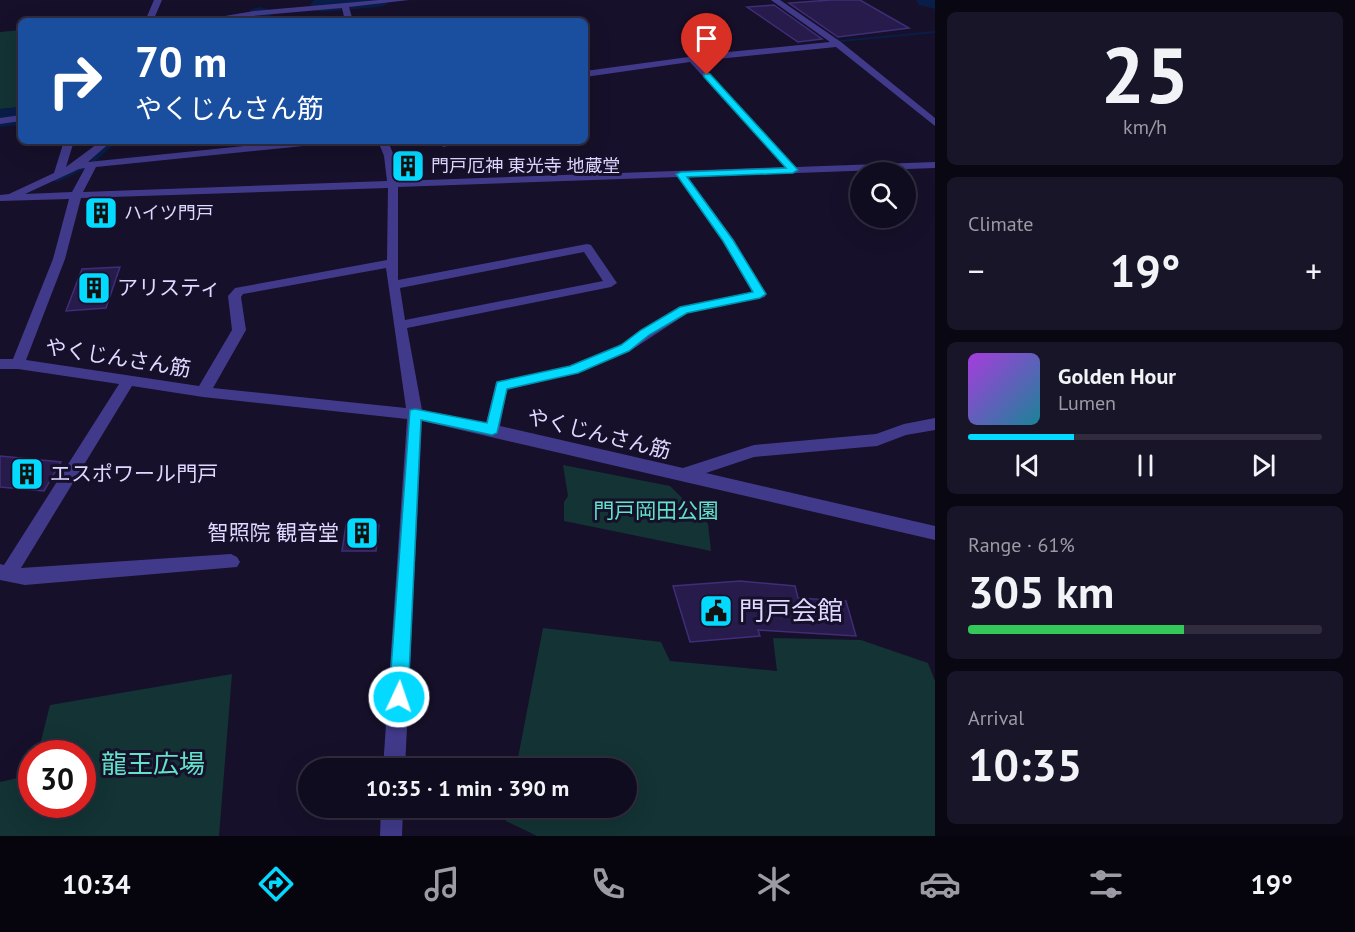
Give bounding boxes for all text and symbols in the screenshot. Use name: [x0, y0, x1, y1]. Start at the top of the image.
pin: [681, 13, 732, 75]
icon: arrive: [690, 22, 723, 55]
text: 25: [1101, 24, 1189, 125]
text: 70 m: [135, 34, 227, 89]
icon: right: [36, 42, 114, 120]
text: やくじんさん筋: [135, 91, 324, 125]
text: km/h: [1123, 114, 1167, 140]
building icon: 門戸厄神 東光寺 地蔵堂: [390, 148, 426, 184]
place label: 門戸厄神 東光寺 地蔵堂: [431, 154, 621, 177]
map controls: [850, 162, 916, 228]
button: search: [850, 162, 916, 228]
building icon: ハイツ門戸: [83, 195, 119, 231]
place label: ハイツ門戸: [124, 201, 214, 224]
text: Climate: [968, 211, 1034, 237]
text: 19°: [1110, 241, 1180, 299]
text: −: [968, 249, 985, 292]
text: +: [1305, 249, 1322, 292]
building icon: アリスティ: [76, 270, 112, 306]
place label: アリスティ: [117, 274, 221, 301]
street label: やくじんさん筋: [43, 333, 193, 382]
text: Golden Hour: [1058, 362, 1176, 390]
text: Lumen: [1058, 390, 1116, 416]
street label: やくじんさん筋: [525, 403, 674, 464]
icon: previous: [1011, 449, 1044, 482]
icon: pause: [1129, 449, 1162, 482]
icon: next: [1247, 449, 1280, 482]
building icon: エスポワール門戸: [9, 456, 45, 492]
place label: エスポワール門戸: [50, 460, 218, 487]
park label: 門戸岡田公園: [593, 497, 719, 524]
building icon: 智照院 観音堂: [344, 515, 380, 551]
place label: 智照院 観音堂: [207, 519, 339, 546]
text: Range · 61%: [968, 532, 1075, 558]
text: 305 km: [968, 562, 1114, 620]
public building icon: 門戸会館: [698, 593, 734, 629]
place label: 門戸会館: [739, 594, 843, 627]
position arrow: [367, 665, 431, 729]
text: Arrival: [968, 705, 1024, 731]
text: 10:35: [968, 735, 1082, 793]
speed limit sign: 30: [18, 740, 96, 818]
park label: 龍王広場: [101, 747, 205, 780]
text: 10:35 · 1 min · 390 m: [366, 774, 569, 802]
icon: directions: [255, 863, 297, 905]
icon: music: [421, 863, 463, 905]
icon: phone: [587, 863, 629, 905]
icon: climate: [753, 863, 795, 905]
icon: car: [919, 863, 961, 905]
icon: filters: [1085, 863, 1127, 905]
text: 10:34: [62, 867, 131, 901]
text: 19°: [1251, 867, 1293, 901]

